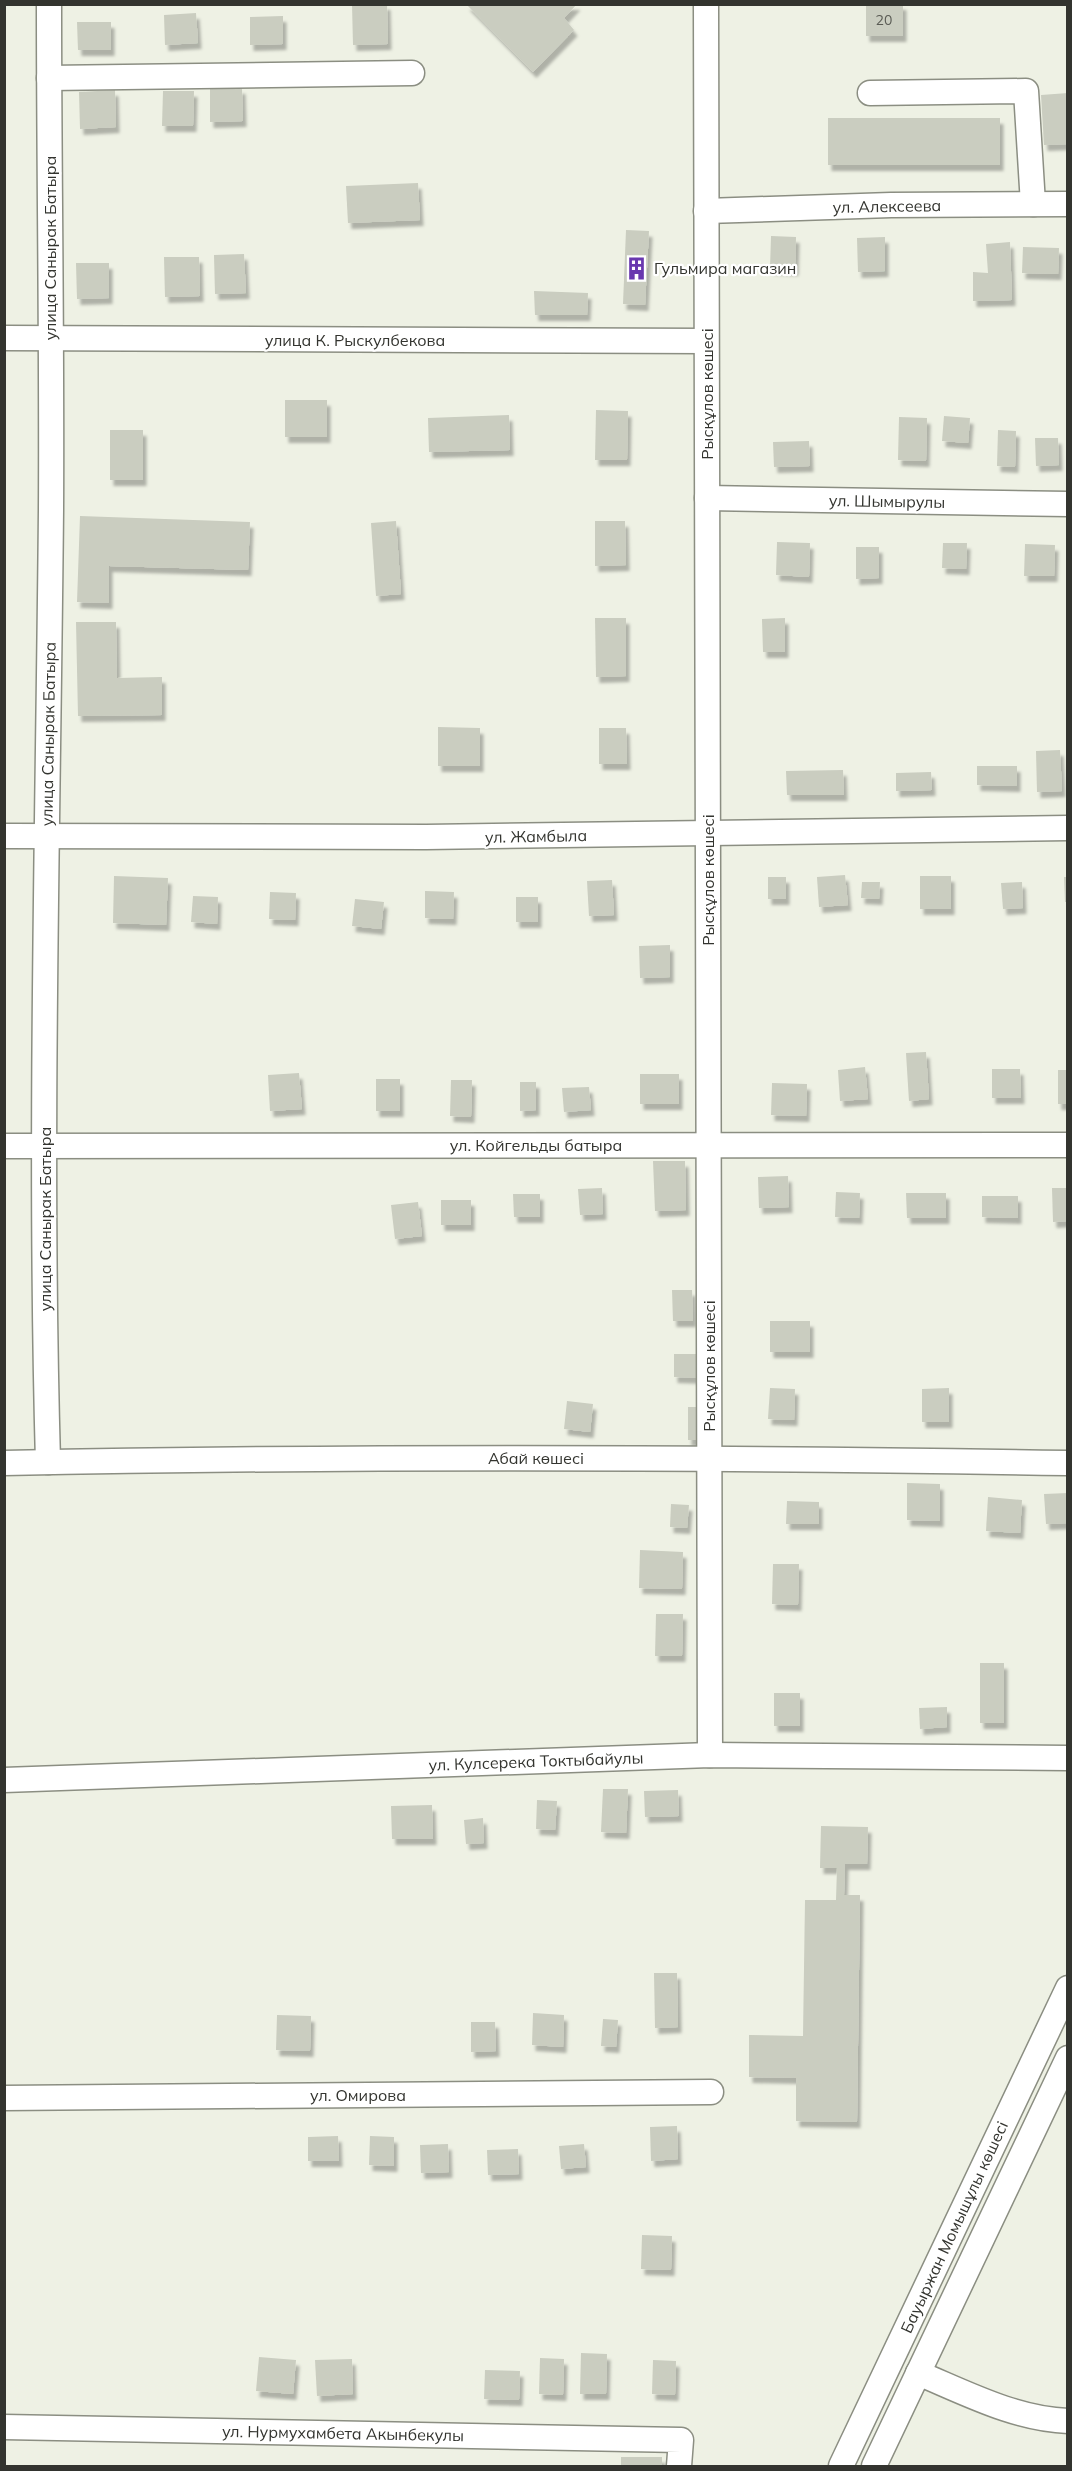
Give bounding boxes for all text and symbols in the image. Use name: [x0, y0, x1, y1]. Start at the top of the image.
house number: 20: [876, 11, 892, 29]
street label: улица Санырак Батыра: [40, 156, 60, 340]
street label: ул. Алексеева: [833, 195, 941, 217]
building icon: Гульмира магазин: [623, 255, 649, 281]
place label: Гульмира магазин: [654, 258, 796, 278]
street label: Рысқұлов көшесі: [697, 328, 717, 460]
street label: улица К. Рыскулбекова: [265, 330, 445, 350]
street label: ул. Шымырулы: [829, 490, 945, 512]
street label: улица Санырак Батыра: [36, 642, 60, 826]
street label: Рысқұлов көшесі: [698, 814, 718, 946]
street label: ул. Жамбыла: [485, 825, 587, 847]
street label: улица Санырак Батыра: [35, 1127, 55, 1311]
street label: ул. Койгельды батыра: [450, 1135, 622, 1155]
street label: Рысқұлов көшесі: [699, 1300, 719, 1432]
street label: Абай көшесі: [488, 1448, 584, 1468]
street label: ул. Кулсерека Токтыбайулы: [428, 1747, 644, 1775]
street label: ул. Омирова: [310, 2085, 406, 2105]
street label: Бауыржан Момышұлы көшесі: [896, 2118, 1012, 2336]
street label: ул. Нурмухамбета Акынбекулы: [222, 2421, 464, 2445]

